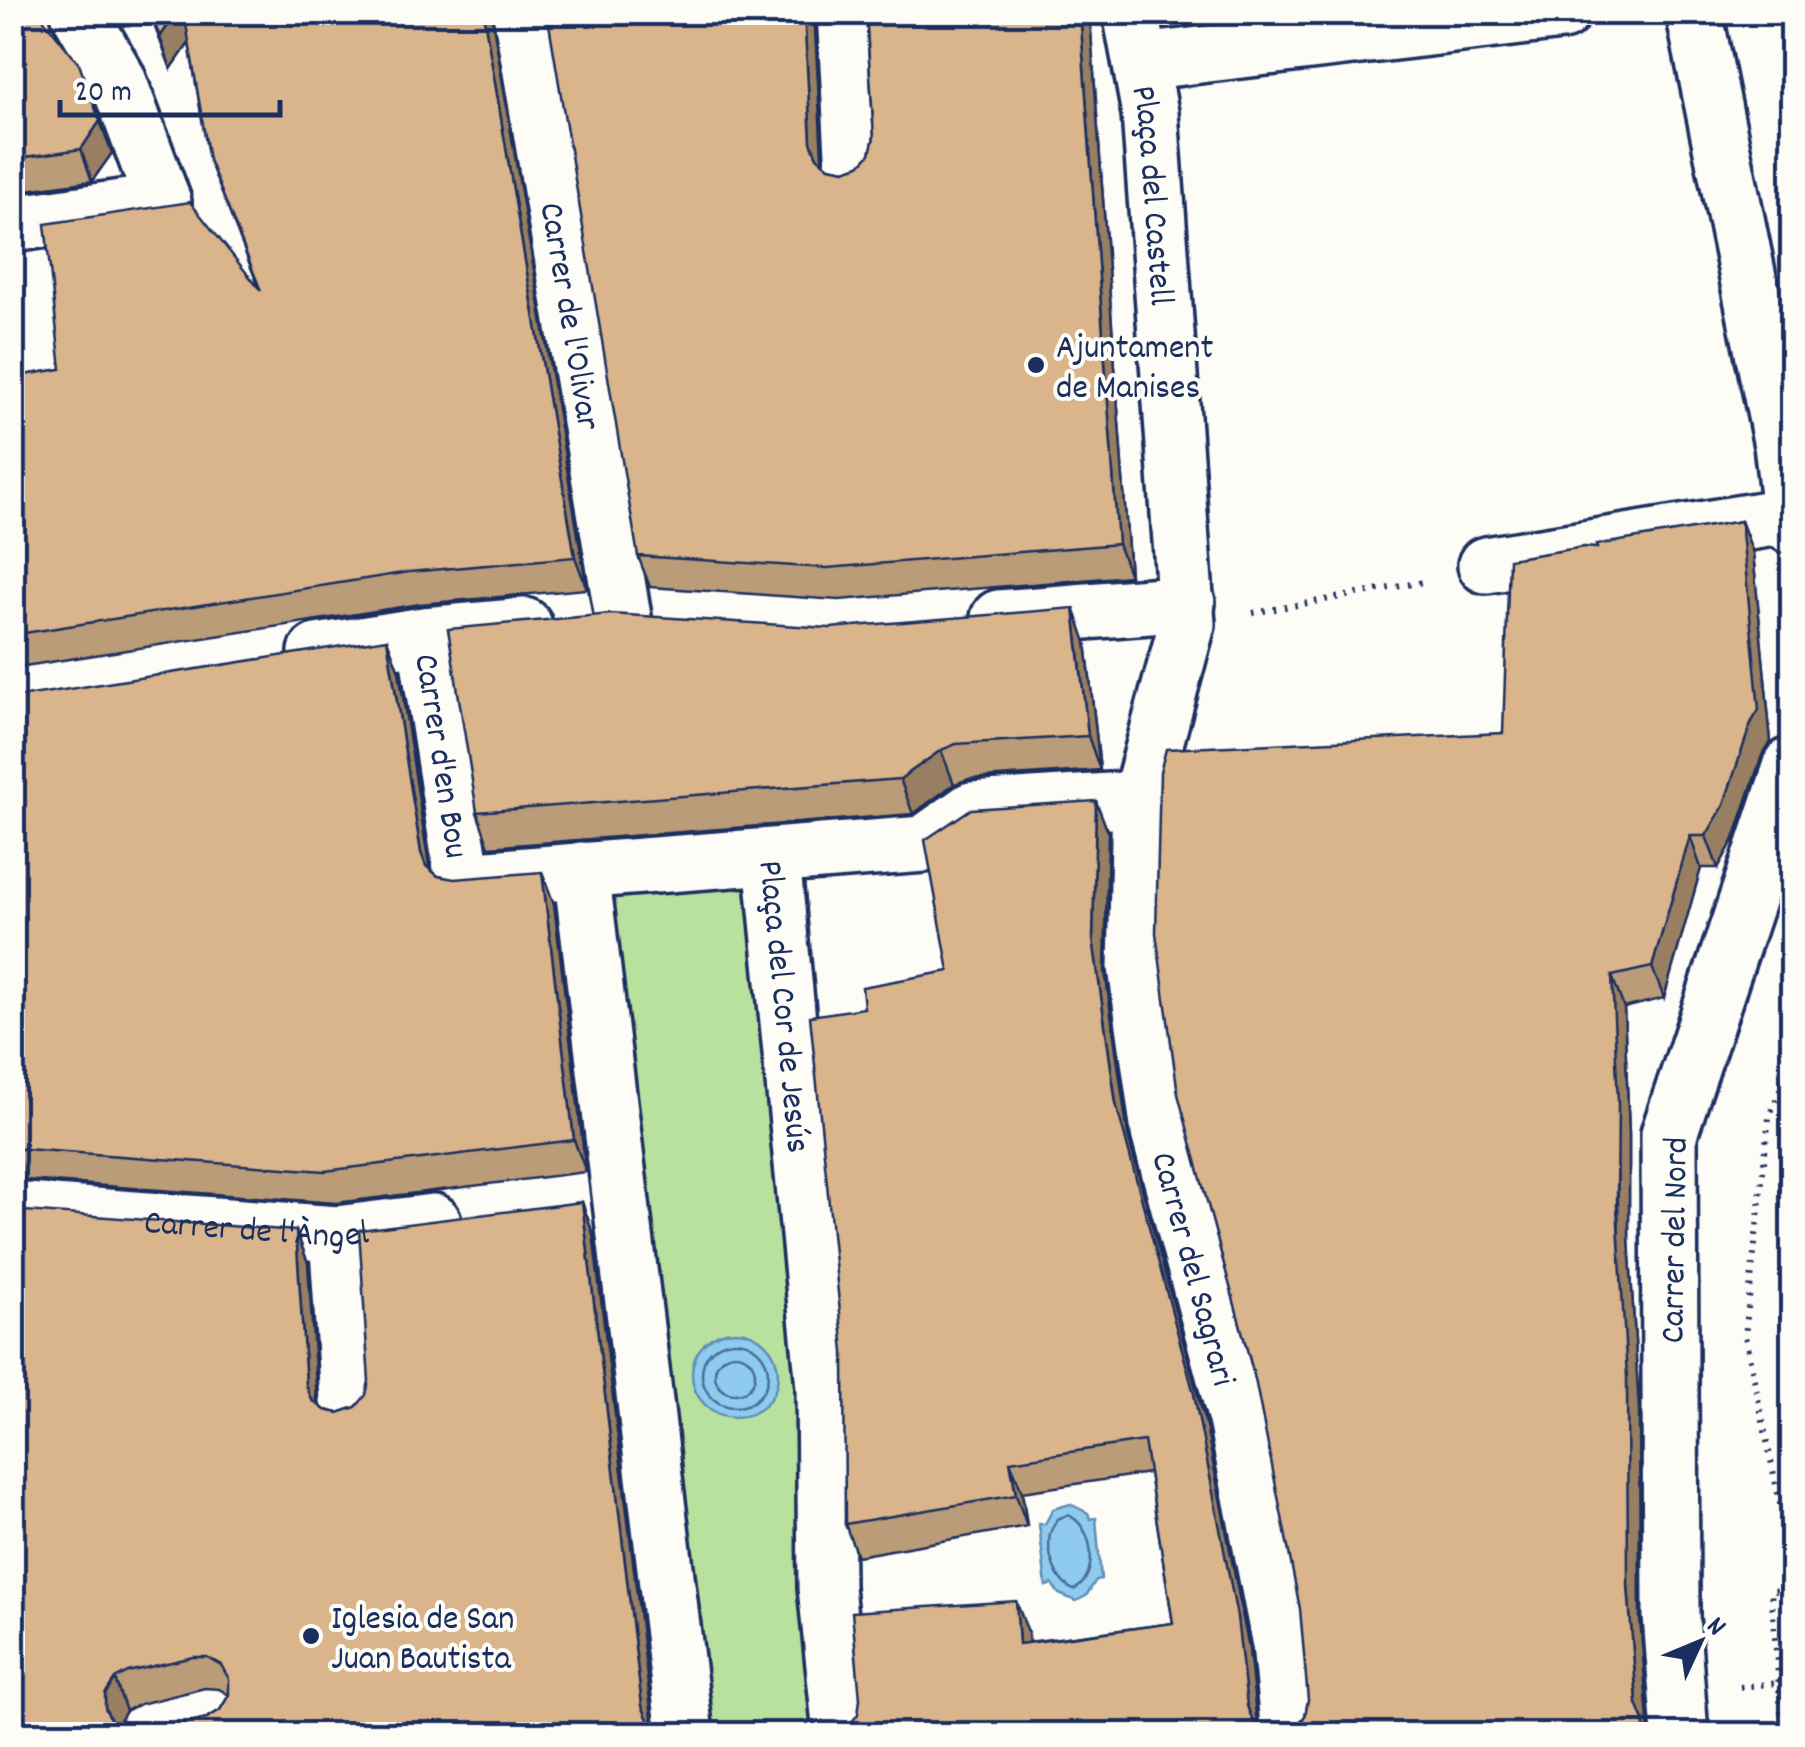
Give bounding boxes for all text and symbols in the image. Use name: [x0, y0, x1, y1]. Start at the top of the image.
scale bar: [60, 55, 280, 117]
text: 20 m: [75, 73, 132, 116]
street label: Plaça del Castell: [1115, 82, 1184, 307]
street label: Carrer de l'Olivar: [523, 199, 611, 434]
place label: Ajuntament de Manises: [1056, 325, 1213, 415]
marker: Ajuntament de Manises: [1025, 354, 1047, 376]
street label: Carrer d'en Bou: [398, 651, 479, 862]
street label: Plaça del Cor de Jesús: [742, 858, 821, 1155]
street label: Carrer del Nord: [1650, 1136, 1704, 1344]
street label: Carrer del Sagrari: [1135, 1147, 1246, 1392]
street label: Carrer de l'Àngel: [142, 1200, 372, 1264]
north arrow: [1650, 1592, 1750, 1692]
place label: Iglesia de San Juan Bautista: [331, 1596, 514, 1686]
text: N: [1695, 1609, 1734, 1647]
marker: Iglesia de San Juan Bautista: [300, 1625, 322, 1647]

